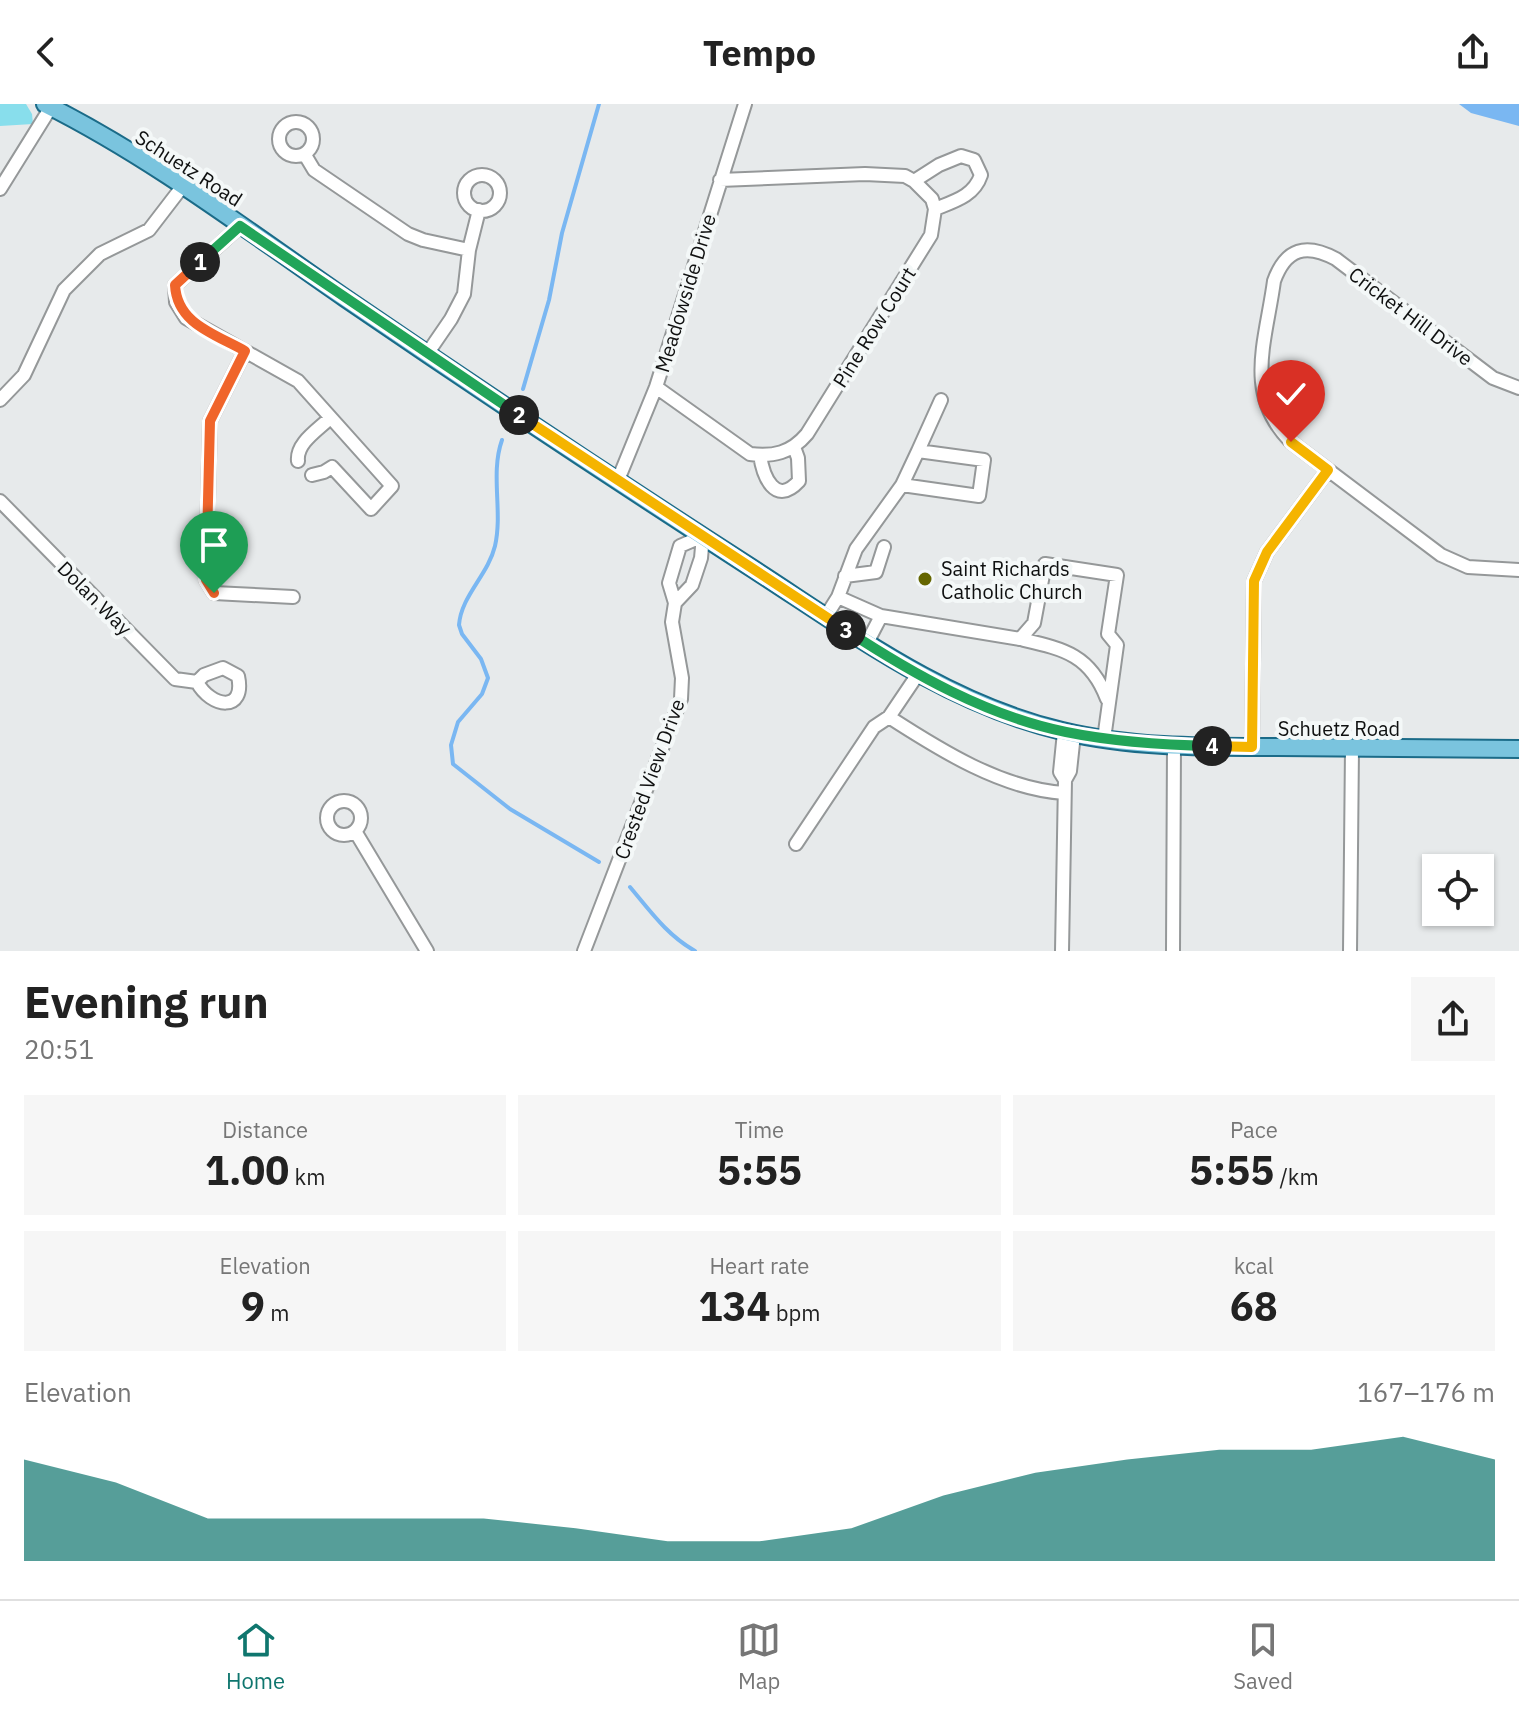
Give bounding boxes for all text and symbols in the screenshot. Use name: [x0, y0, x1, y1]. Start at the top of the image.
text: Tempo: [703, 29, 816, 76]
icon: back: [24, 30, 68, 74]
icon: share: [1451, 30, 1495, 74]
street label: Schuetz Road: [130, 123, 248, 213]
street label: Meadowside Drive: [648, 210, 722, 376]
pin: 1: [180, 242, 220, 282]
text: 1: [193, 247, 207, 276]
street label: Cricket Hill Drive: [1343, 260, 1479, 372]
street label: Pine Row Court: [826, 262, 922, 392]
pin: [1257, 360, 1325, 442]
icon: check: [1269, 372, 1313, 416]
pin: 2: [499, 395, 539, 435]
text: 2: [512, 400, 526, 429]
pin: [180, 511, 248, 593]
icon: arrive: [192, 523, 236, 567]
street label: Dolan Way: [52, 555, 138, 641]
place label: Saint Richards Catholic Church: [941, 555, 1083, 605]
marker: Saint Richards Catholic Church: [916, 570, 934, 588]
pin: 3: [826, 610, 866, 650]
text: 3: [839, 615, 853, 644]
street label: Crested View Drive: [607, 695, 691, 863]
street label: Schuetz Road: [1278, 715, 1400, 742]
pin: 4: [1192, 726, 1232, 766]
text: 4: [1205, 731, 1219, 760]
map controls: [1422, 854, 1494, 926]
button: locate: [1422, 854, 1494, 926]
text: Evening run: [24, 973, 269, 1030]
button: share: [1411, 977, 1495, 1061]
text: 20:51: [24, 1032, 94, 1066]
text: Distance: [222, 1115, 308, 1144]
text: Time: [735, 1115, 784, 1144]
text: Pace: [1230, 1115, 1278, 1144]
text: 1.00: [205, 1144, 289, 1196]
text: 5:55: [717, 1144, 802, 1196]
text: 5:55: [1189, 1144, 1274, 1196]
text: km: [289, 1162, 325, 1191]
text: /km: [1274, 1162, 1319, 1191]
text: Elevation: [220, 1251, 311, 1280]
text: Heart rate: [710, 1251, 809, 1280]
text: kcal: [1234, 1251, 1274, 1280]
text: 9: [241, 1280, 265, 1332]
text: 134: [699, 1280, 771, 1332]
text: 68: [1230, 1280, 1278, 1332]
text: m: [265, 1298, 289, 1327]
text: bpm: [771, 1298, 820, 1327]
text: Elevation: [24, 1375, 132, 1409]
text: 167–176 m: [1357, 1375, 1495, 1409]
tab: Home: [226, 1618, 285, 1695]
tab: Map: [737, 1618, 781, 1695]
tab: Saved: [1233, 1618, 1293, 1695]

